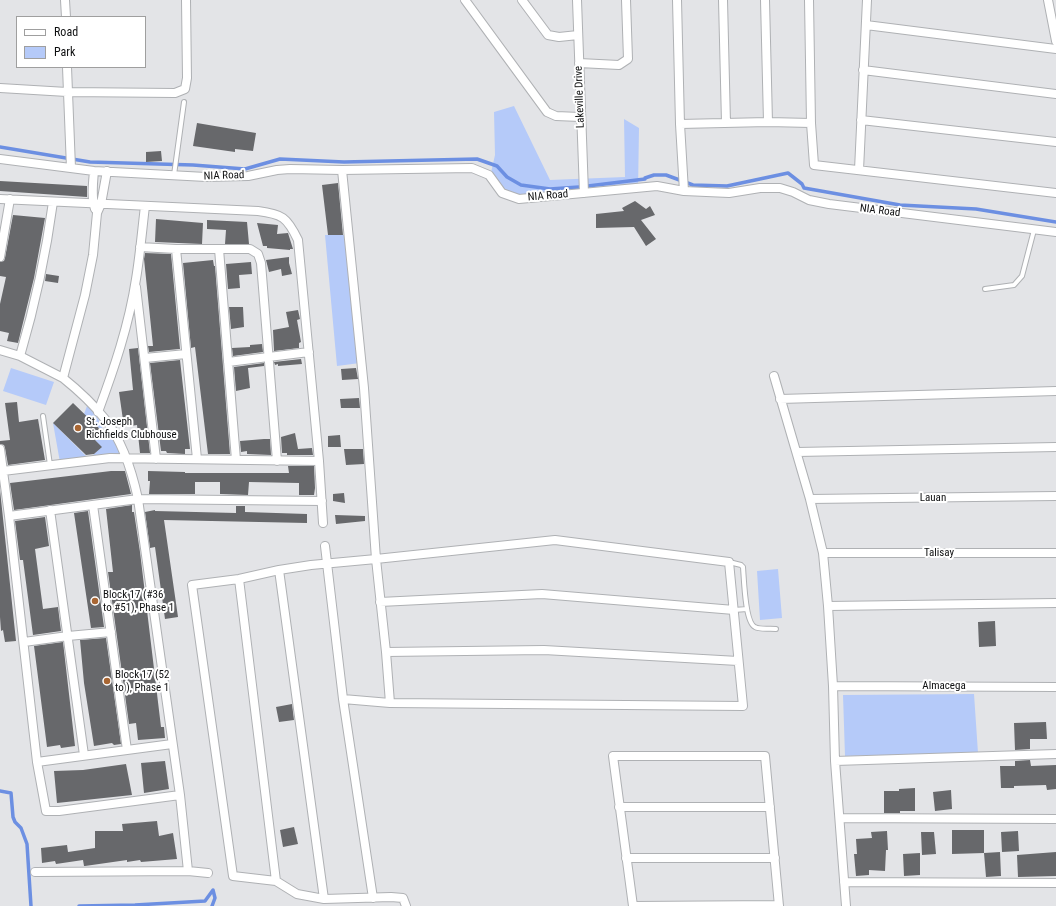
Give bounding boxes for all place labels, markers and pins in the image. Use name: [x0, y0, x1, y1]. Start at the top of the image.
place label: St. Joseph Richfields Clubhouse: [86, 415, 177, 441]
marker: St. Joseph Richfields Clubhouse: [73, 423, 83, 433]
place label: Block 17 (#36 to #51), Phase 1: [103, 588, 174, 614]
marker: Block 17 (#36 to #51), Phase 1: [90, 596, 100, 606]
place label: Block 17 (52 to ), Phase 1: [115, 668, 169, 694]
marker: Block 17 (52 to ), Phase 1: [102, 676, 112, 686]

